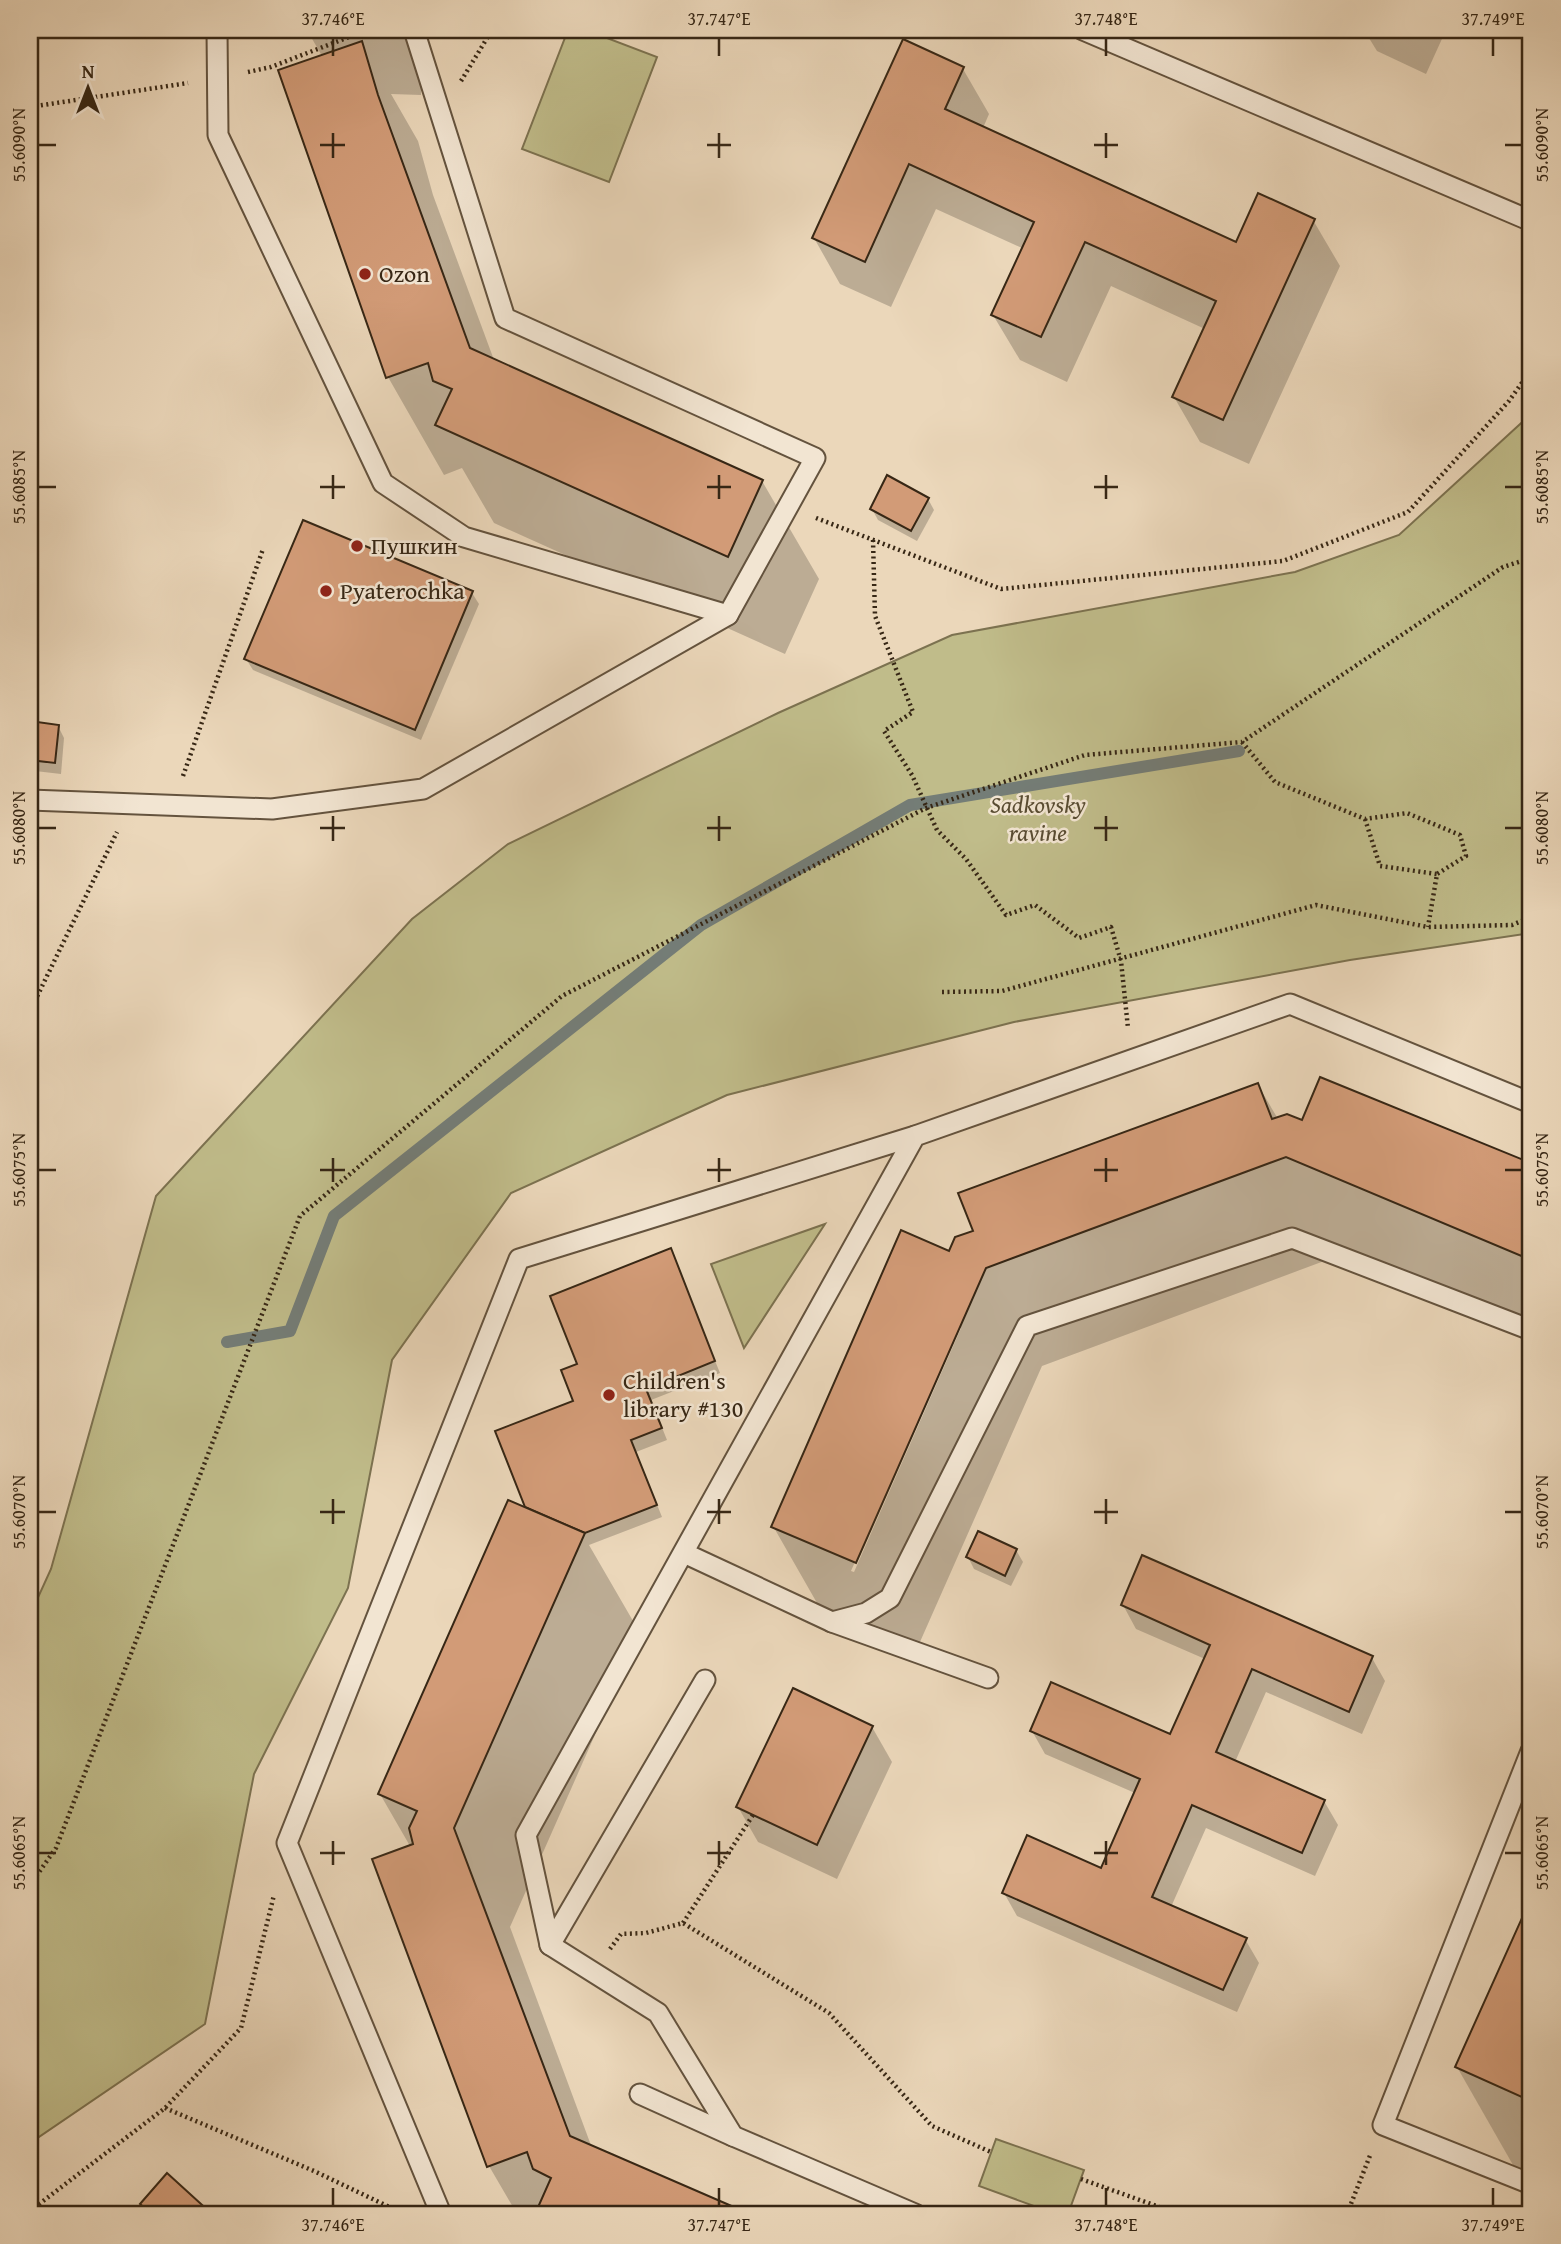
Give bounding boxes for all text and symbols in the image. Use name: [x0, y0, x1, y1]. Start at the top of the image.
text: 37.746°E: [301, 5, 365, 32]
text: 37.747°E: [687, 5, 751, 32]
text: 37.748°E: [1074, 5, 1138, 32]
text: 37.749°E: [1461, 5, 1525, 32]
north arrow: [52, 52, 122, 122]
text: N: [82, 57, 95, 85]
text: 55.6090°N: [5, 107, 32, 182]
text: 55.6090°N: [1528, 107, 1555, 182]
place label: Ozon: [379, 256, 430, 291]
marker: Ozon: [357, 266, 373, 282]
text: 55.6085°N: [5, 449, 32, 524]
text: 55.6085°N: [1528, 449, 1555, 524]
place label: Пушкин: [371, 528, 458, 563]
marker: Пушкин: [349, 538, 365, 554]
place label: Pyaterochka: [340, 573, 465, 608]
marker: Pyaterochka: [318, 583, 334, 599]
park label: Sadkovsky ravine: [990, 787, 1086, 850]
text: 55.6080°N: [5, 790, 32, 865]
text: 55.6080°N: [1528, 790, 1555, 865]
text: 55.6075°N: [5, 1132, 32, 1207]
text: 55.6075°N: [1528, 1132, 1555, 1207]
place label: Children's library #130: [623, 1363, 743, 1426]
marker: Children's library #130: [601, 1387, 617, 1403]
text: 55.6070°N: [5, 1474, 32, 1549]
text: 55.6070°N: [1528, 1474, 1555, 1549]
text: 55.6065°N: [5, 1815, 32, 1890]
text: 55.6065°N: [1528, 1815, 1555, 1890]
text: 37.746°E: [301, 2211, 365, 2238]
text: 37.747°E: [687, 2211, 751, 2238]
text: 37.748°E: [1074, 2211, 1138, 2238]
text: 37.749°E: [1461, 2211, 1525, 2238]

